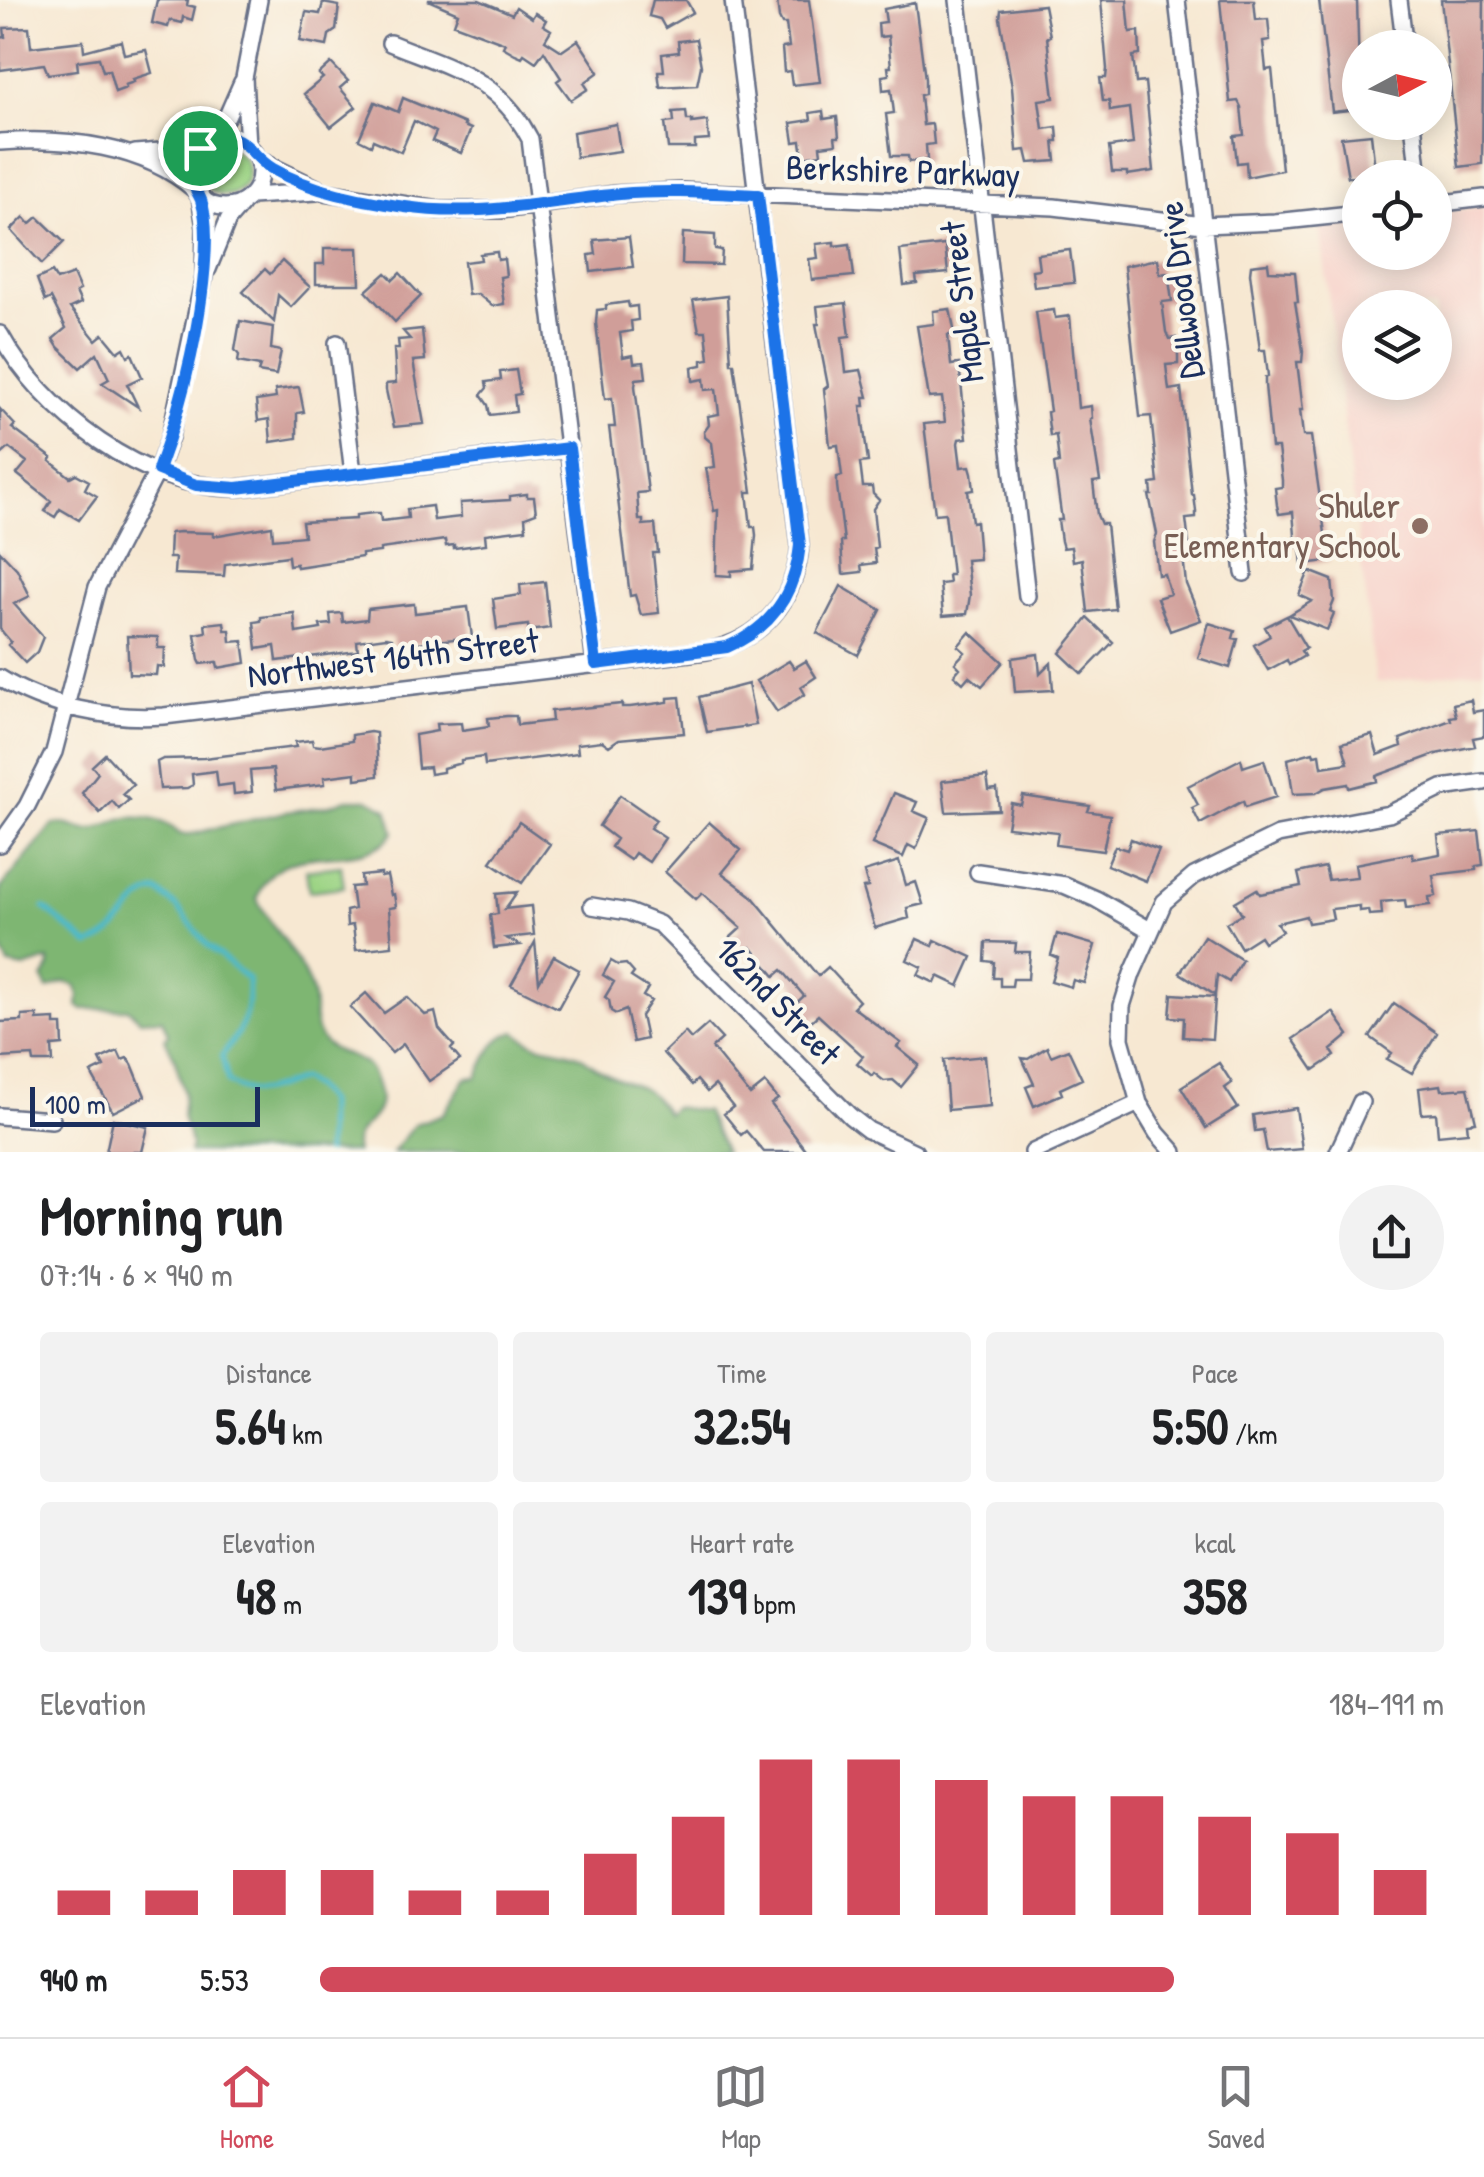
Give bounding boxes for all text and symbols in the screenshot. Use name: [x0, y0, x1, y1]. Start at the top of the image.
north arrow: [1342, 30, 1452, 140]
map controls: [1342, 30, 1452, 400]
pin: [158, 106, 243, 191]
icon: arrive: [173, 121, 228, 176]
street label: Berkshire Parkway: [785, 143, 1021, 198]
button: locate: [1342, 160, 1452, 270]
street label: Dellwood Drive: [1146, 199, 1215, 381]
street label: Maple Street: [928, 218, 995, 385]
button: layers: [1342, 290, 1452, 400]
place label: Shuler Elementary School: [1164, 482, 1401, 569]
marker: Shuler Elementary School: [1409, 515, 1431, 537]
street label: Northwest 164th Street: [245, 616, 542, 699]
street label: 162nd Street: [705, 926, 852, 1076]
scale bar: [30, 1082, 260, 1126]
text: 100 m: [45, 1085, 106, 1123]
text: Morning run: [40, 1178, 283, 1252]
button: share: [1339, 1185, 1444, 1290]
text: 07:14 · 6 × 940 m: [40, 1253, 233, 1296]
text: Distance: [226, 1354, 312, 1392]
text: Time: [717, 1354, 767, 1392]
text: Pace: [1192, 1354, 1238, 1392]
text: 5.64: [215, 1392, 286, 1460]
text: 32:54: [693, 1392, 791, 1460]
text: 5:50: [1152, 1392, 1229, 1460]
text: km: [286, 1415, 323, 1453]
text: /km: [1229, 1415, 1278, 1453]
text: Elevation: [223, 1524, 316, 1562]
text: Heart rate: [690, 1524, 794, 1562]
text: kcal: [1195, 1524, 1235, 1562]
text: 48: [236, 1562, 276, 1630]
text: 139: [688, 1562, 747, 1630]
text: 358: [1182, 1562, 1248, 1630]
text: m: [276, 1585, 302, 1623]
text: bpm: [747, 1585, 796, 1623]
text: Elevation: [40, 1682, 146, 1725]
text: 184–191 m: [1329, 1682, 1444, 1725]
text: 940 m: [40, 1958, 107, 2001]
text: 5:53: [200, 1958, 249, 2001]
tab: Home: [219, 2059, 274, 2157]
tab: Map: [713, 2059, 768, 2157]
tab: Saved: [1207, 2059, 1265, 2157]

